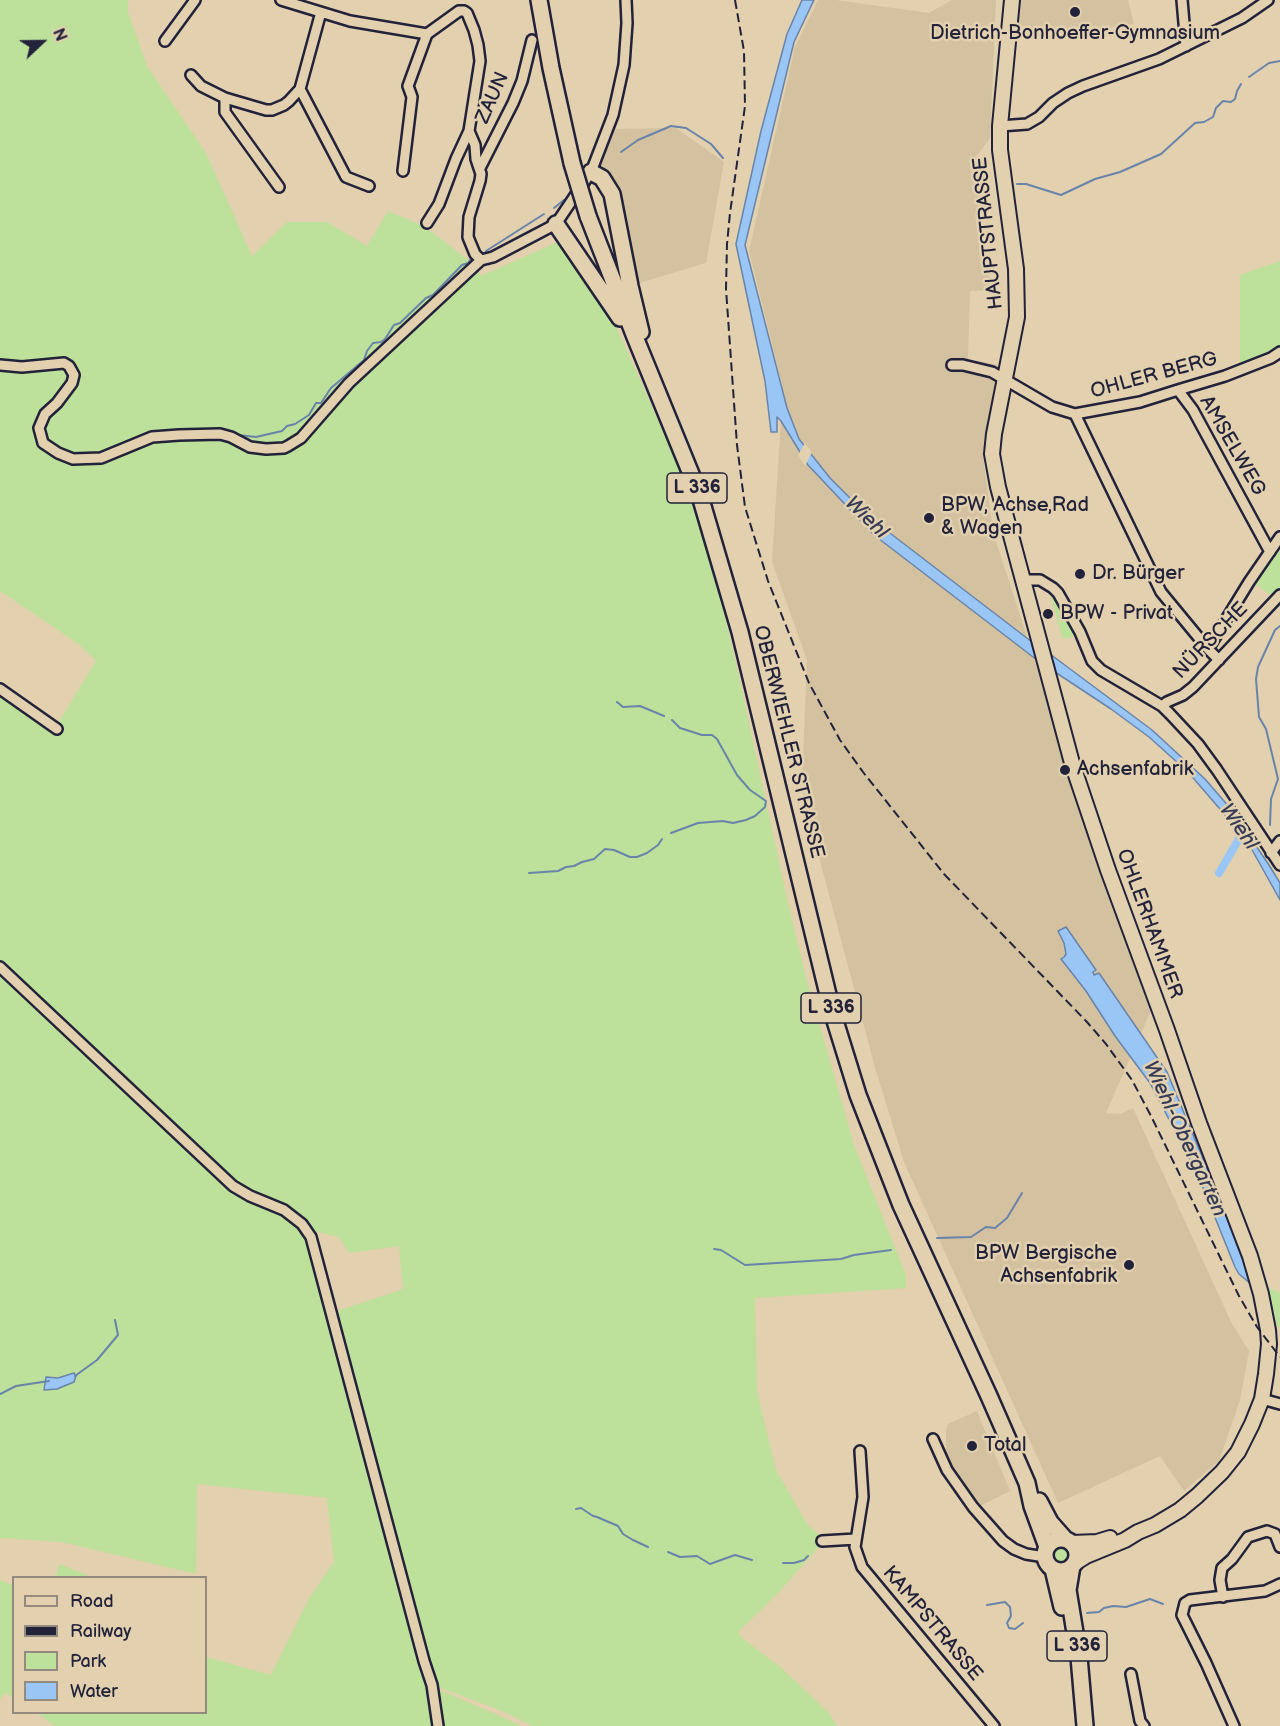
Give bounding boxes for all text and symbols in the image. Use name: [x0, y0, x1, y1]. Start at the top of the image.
marker: Dietrich-Bonhoeffer-Gymnasium: [1068, 5, 1082, 19]
north arrow: [12, 12, 72, 72]
place label: Dietrich-Bonhoeffer-Gymnasium: [930, 22, 1220, 46]
text: N: [48, 26, 70, 44]
street label: ZAUN: [471, 69, 515, 127]
street label: HAUPTSTRASSE: [969, 156, 1009, 310]
street label: OHLER BERG: [1088, 348, 1220, 404]
street label: AMSELWEG: [1194, 392, 1270, 500]
road number: L 336: [667, 473, 727, 503]
water label: Wiehl: [839, 491, 893, 545]
place label: BPW, Achse,Rad & Wagen: [941, 494, 1089, 541]
marker: BPW, Achse,Rad & Wagen: [922, 511, 936, 525]
place label: Dr. Bürger: [1092, 562, 1184, 586]
marker: Dr. Bürger: [1073, 567, 1087, 581]
street label: NÜRSCHE: [1169, 598, 1253, 684]
place label: BPW - Privat: [1060, 602, 1173, 626]
marker: BPW - Privat: [1041, 607, 1055, 621]
street label: OBERWIEHLER STRASSE: [747, 623, 829, 861]
place label: Achsenfabrik: [1077, 758, 1193, 782]
marker: Achsenfabrik: [1058, 763, 1072, 777]
water label: Wiehl: [1213, 799, 1263, 855]
street label: OHLERHAMMER: [1111, 846, 1187, 1002]
road number: L 336: [801, 993, 861, 1023]
water label: Wiehl-Obergarten: [1137, 1057, 1231, 1221]
place label: BPW Bergische Achsenfabrik: [975, 1242, 1117, 1289]
marker: BPW Bergische Achsenfabrik: [1122, 1258, 1136, 1272]
place label: Total: [984, 1434, 1026, 1458]
marker: Total: [965, 1439, 979, 1453]
street label: KAMPSTRASSE: [877, 1562, 987, 1686]
legend: [12, 1576, 207, 1714]
text: Road: [70, 1591, 114, 1612]
text: Railway: [70, 1621, 132, 1642]
road number: L 336: [1047, 1631, 1107, 1661]
text: Park: [70, 1651, 106, 1672]
text: Water: [70, 1681, 118, 1702]

